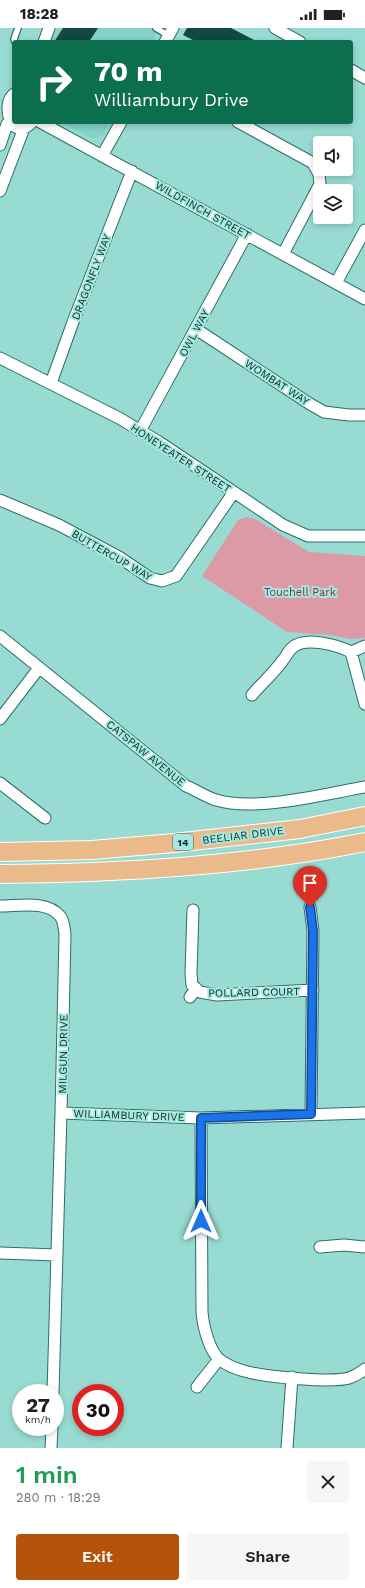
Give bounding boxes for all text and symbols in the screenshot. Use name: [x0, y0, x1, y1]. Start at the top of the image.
text: 18:28: [20, 5, 59, 23]
text: 70 m: [94, 55, 163, 88]
icon: right: [28, 56, 80, 108]
text: Williambury Drive: [94, 89, 249, 110]
map controls: [313, 136, 353, 224]
button: sound: [313, 136, 353, 176]
street label: WILDFINCH STREET: [153, 179, 253, 242]
button: layers: [313, 184, 353, 224]
street label: DRAGONFLY WAY: [69, 232, 114, 322]
street label: OWL WAY: [177, 307, 213, 359]
street label: WOMBAT WAY: [242, 357, 312, 408]
street label: HONEYEATER STREET: [128, 421, 234, 496]
street label: BUTTERCUP WAY: [69, 527, 155, 584]
park label: Touchell Park: [264, 586, 336, 599]
street label: CATSPAW AVENUE: [104, 718, 188, 789]
street label: BEELIAR DRIVE: [202, 824, 285, 847]
road number: 14: [173, 834, 193, 850]
pin: [293, 866, 327, 907]
icon: arrive: [299, 872, 321, 894]
street label: POLLARD COURT: [208, 985, 300, 1000]
street label: MILGUN DRIVE: [56, 1014, 71, 1094]
street label: WILLIAMBURY DRIVE: [73, 1107, 185, 1124]
position arrow: [180, 1200, 222, 1242]
speed limit sign: 30: [72, 1384, 124, 1436]
text: 27: [26, 1393, 50, 1417]
text: km/h: [25, 1414, 51, 1425]
text: 1 min: [16, 1461, 78, 1489]
button: close: [307, 1461, 349, 1503]
text: 280 m · 18:29: [16, 1490, 101, 1505]
button: Exit: [16, 1534, 179, 1580]
button: Share: [187, 1534, 349, 1580]

